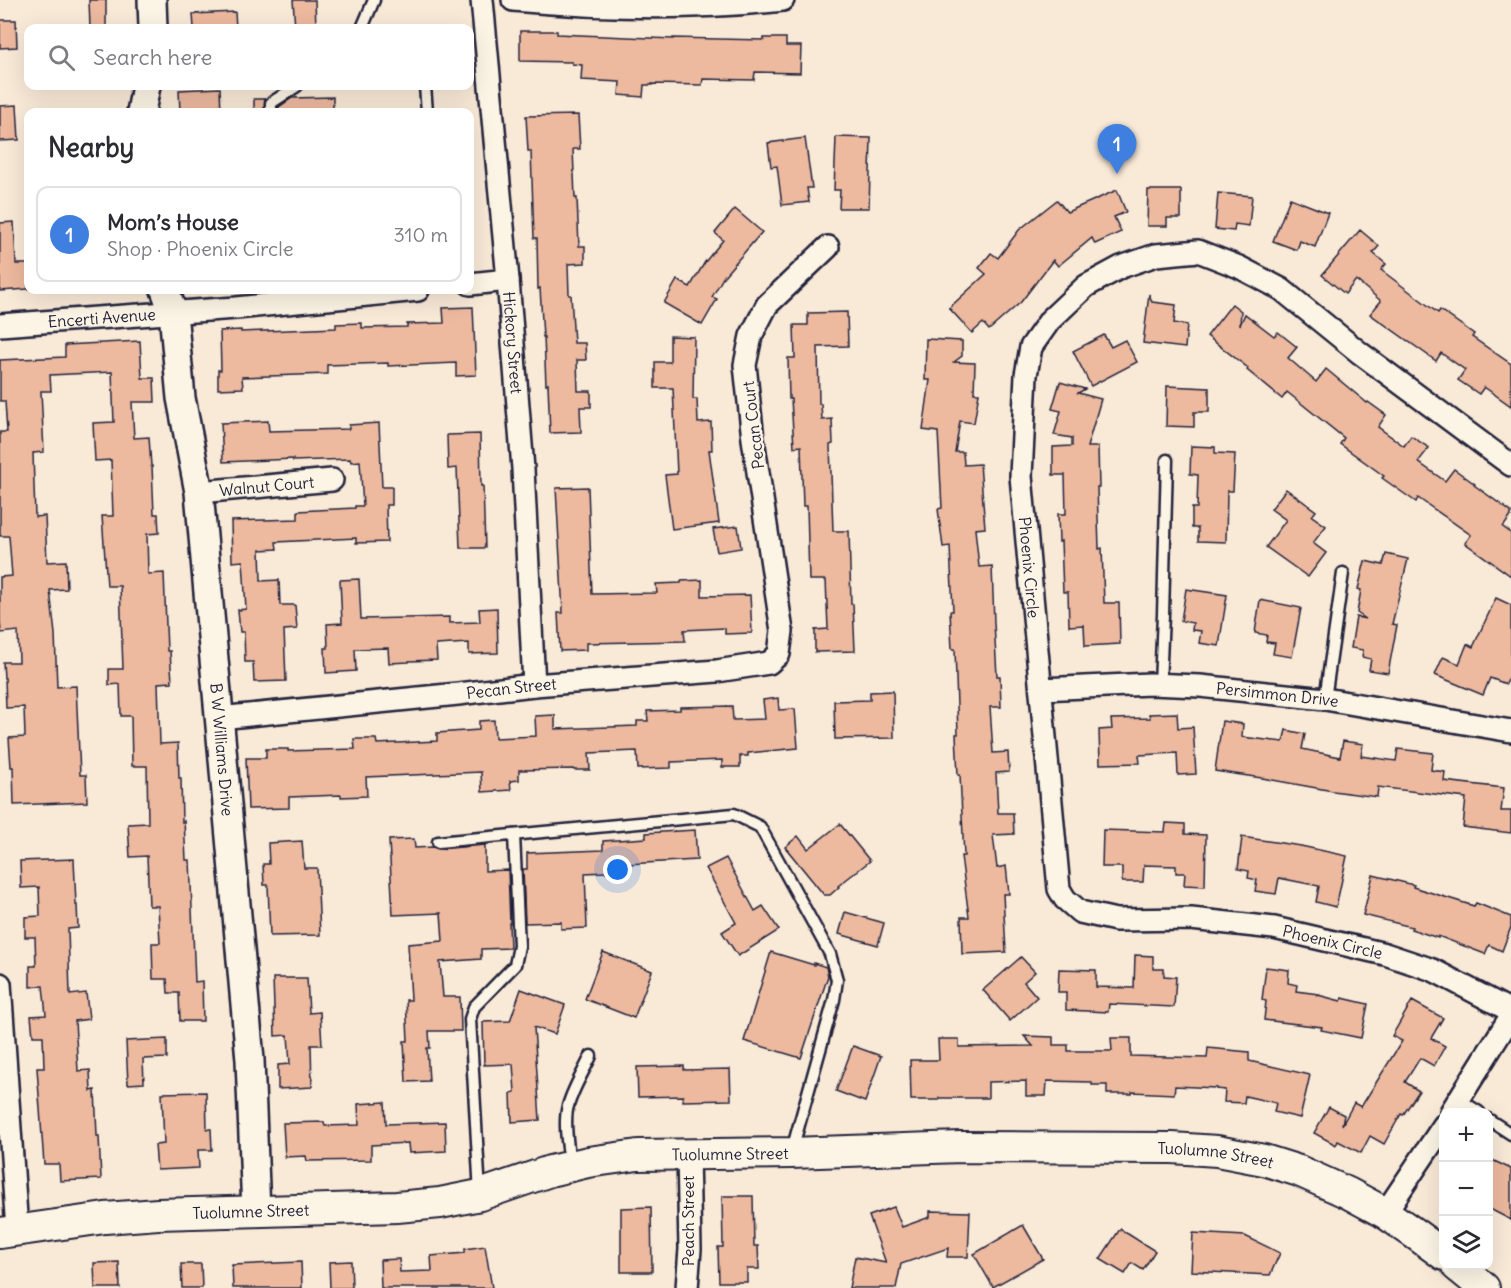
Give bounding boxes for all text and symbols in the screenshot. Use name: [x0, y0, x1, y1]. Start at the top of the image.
search box: [24, 24, 474, 90]
icon: search: [45, 41, 78, 74]
text: Search here: [93, 43, 212, 71]
pin: 1: [1098, 124, 1136, 174]
text: Nearby: [48, 131, 134, 164]
text: Mom’s House: [107, 208, 239, 236]
text: 1: [66, 222, 73, 247]
text: 310 m: [393, 222, 448, 247]
text: Shop · Phoenix Circle: [107, 236, 294, 261]
street label: Hickory Street: [499, 291, 527, 395]
street label: Encerti Avenue: [47, 304, 156, 332]
street label: Pecan Court: [738, 379, 768, 470]
street label: Walnut Court: [218, 472, 316, 500]
street label: Phoenix Circle: [1015, 516, 1044, 619]
street label: Pecan Street: [465, 673, 558, 703]
street label: Persimmon Drive: [1215, 678, 1340, 711]
street label: B W Williams Drive: [206, 682, 238, 817]
your location: [603, 855, 632, 884]
street label: Phoenix Circle: [1281, 920, 1384, 963]
map controls: [1439, 1108, 1493, 1270]
button: +: [1439, 1108, 1493, 1162]
street label: Tuolumne Street: [1158, 1138, 1277, 1173]
street label: Tuolumne Street: [672, 1143, 789, 1165]
button: −: [1439, 1162, 1493, 1216]
street label: Peach Street: [678, 1175, 698, 1266]
street label: Tuolumne Street: [192, 1200, 310, 1223]
button: layers: [1439, 1216, 1493, 1270]

